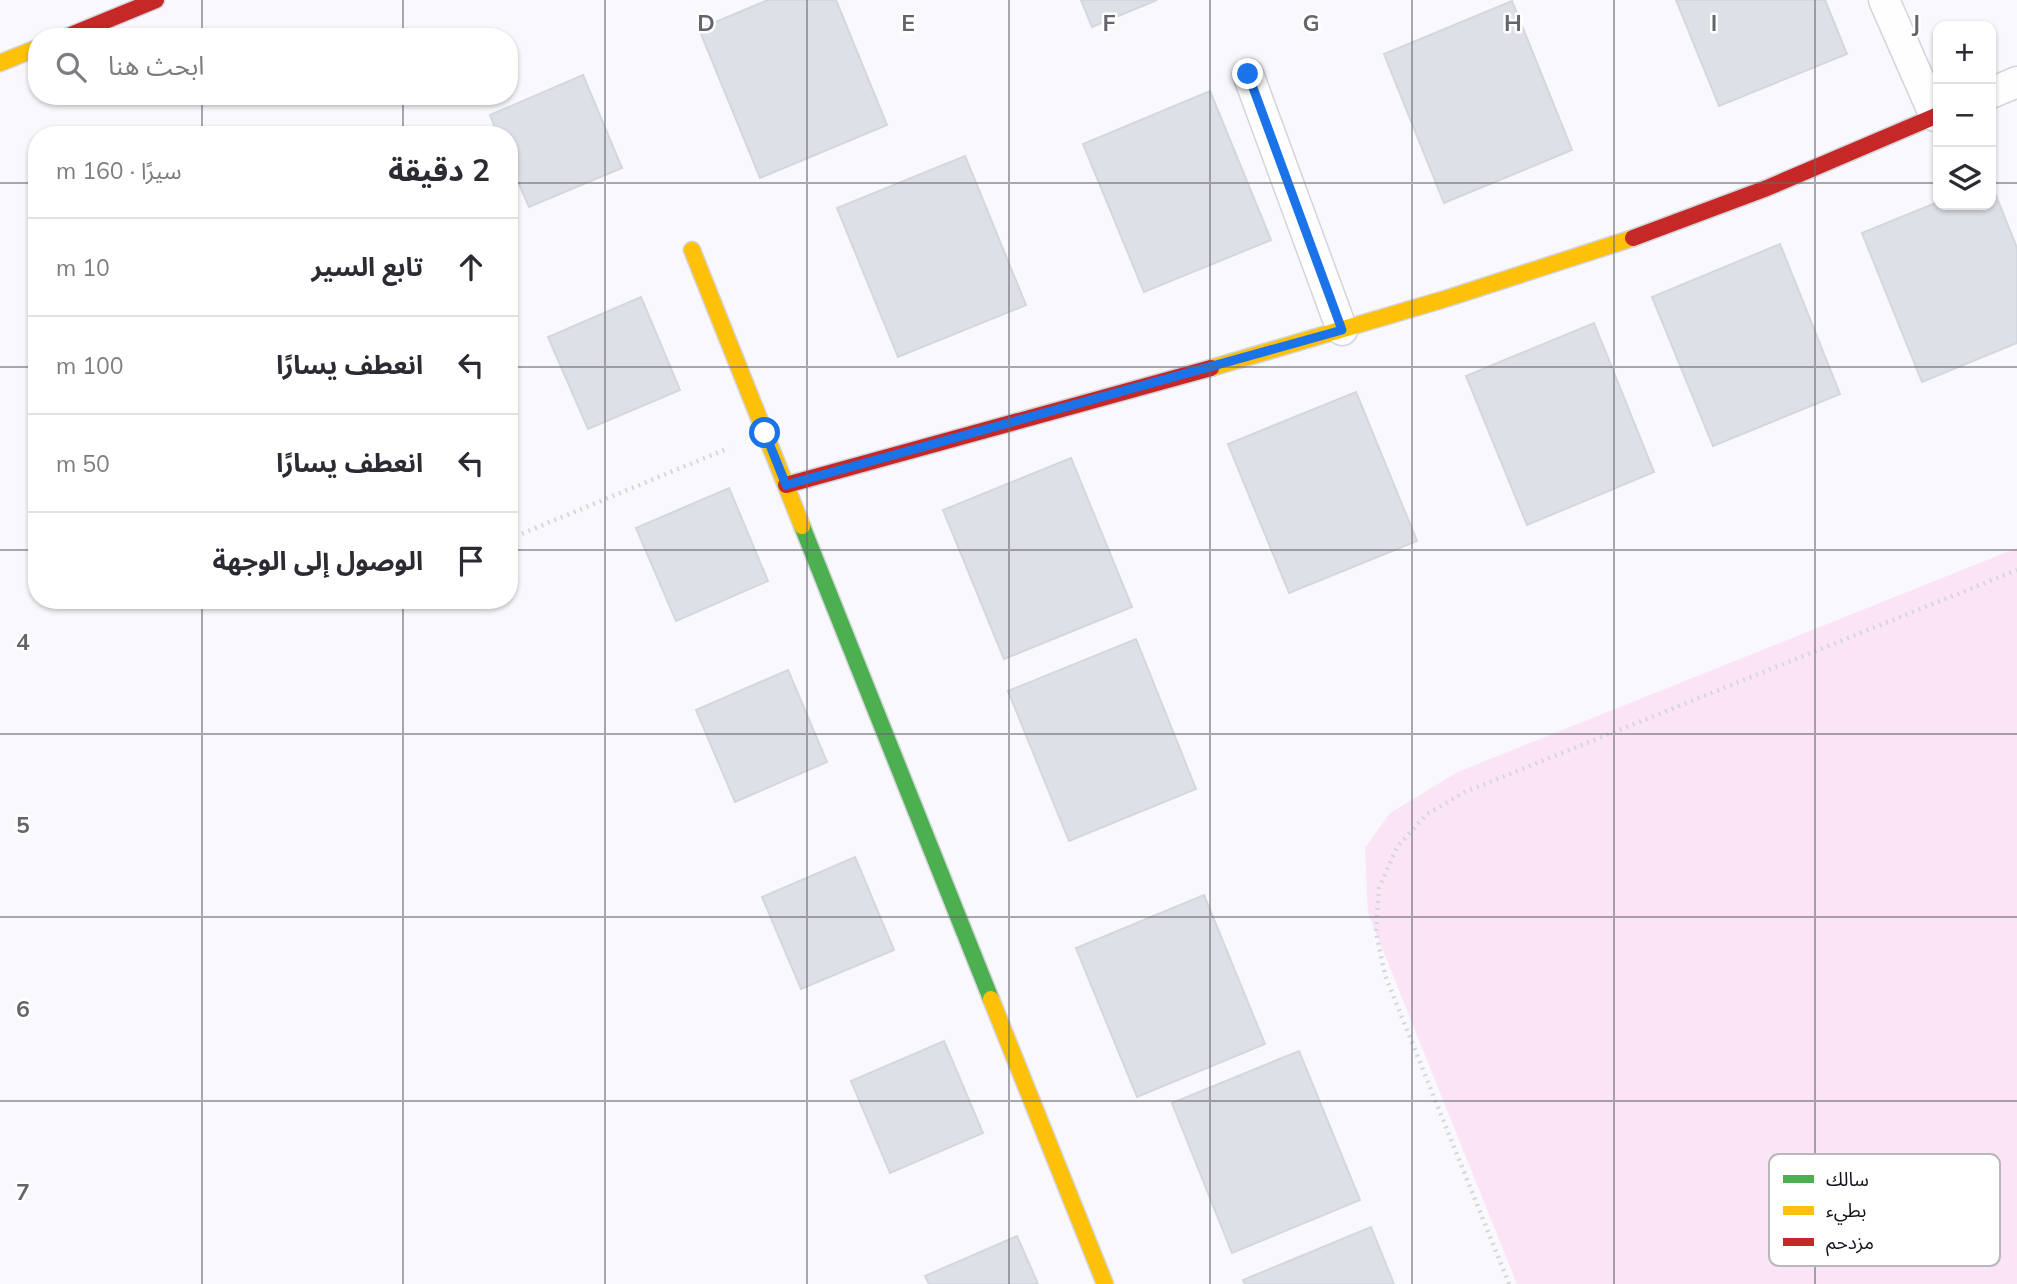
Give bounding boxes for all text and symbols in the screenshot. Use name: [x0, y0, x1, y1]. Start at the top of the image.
text: D: [697, 8, 715, 37]
text: E: [901, 8, 915, 37]
text: F: [1102, 8, 1116, 37]
text: G: [1302, 8, 1320, 37]
text: H: [1504, 8, 1522, 37]
text: I: [1711, 8, 1717, 37]
text: J: [1912, 8, 1920, 37]
map controls: [1933, 21, 1996, 210]
button: +: [1933, 21, 1996, 84]
search box: [28, 28, 518, 105]
icon: search: [52, 48, 90, 86]
text: ابحث هنا: [108, 49, 204, 82]
route end: [1232, 58, 1263, 89]
button: −: [1933, 84, 1996, 147]
button: layers: [1933, 147, 1996, 210]
text: 2 دقيقة: [388, 151, 490, 189]
text: سيرًا · 160 m: [56, 156, 182, 185]
icon: ahead: [452, 248, 490, 286]
text: تابع السير: [312, 250, 423, 283]
text: 10 m: [56, 253, 110, 282]
icon: left: [452, 346, 490, 384]
text: انعطف يسارًا: [276, 348, 423, 381]
text: 100 m: [56, 351, 124, 380]
route start: [749, 417, 780, 448]
icon: left: [452, 444, 490, 482]
text: انعطف يسارًا: [276, 446, 423, 479]
text: 50 m: [56, 449, 110, 478]
icon: arrive: [452, 542, 490, 580]
text: الوصول إلى الوجهة: [212, 544, 423, 577]
text: 4: [16, 627, 30, 656]
text: 5: [16, 810, 30, 839]
text: 6: [16, 994, 30, 1023]
legend: [1769, 1154, 2000, 1266]
text: سالك: [1826, 1167, 1869, 1191]
text: 7: [16, 1177, 30, 1206]
text: بطيء: [1826, 1198, 1866, 1225]
text: مزدحم: [1826, 1230, 1874, 1257]

